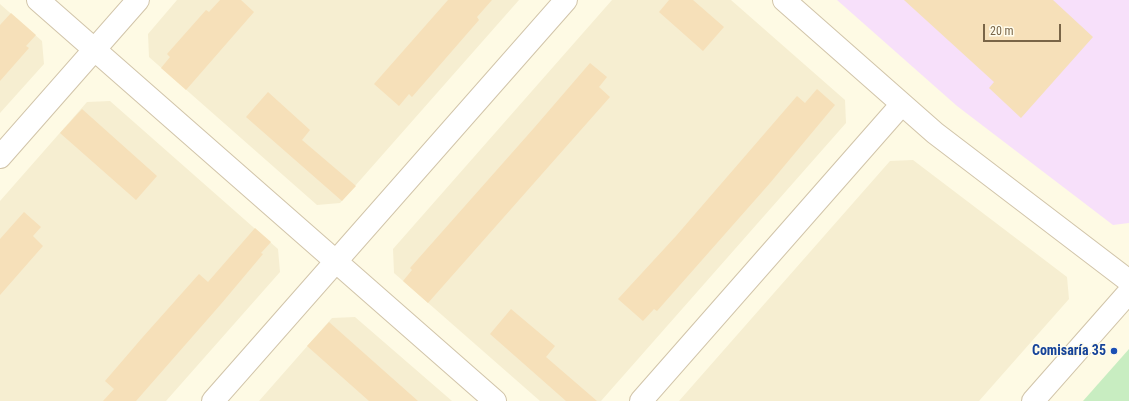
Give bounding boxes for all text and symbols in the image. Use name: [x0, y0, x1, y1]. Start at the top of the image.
scale bar: [985, 16, 1063, 42]
text: 20 m: [990, 24, 1014, 38]
place label: Comisaría 35: [1032, 343, 1106, 359]
marker: Comisaría 35: [1109, 346, 1119, 356]

